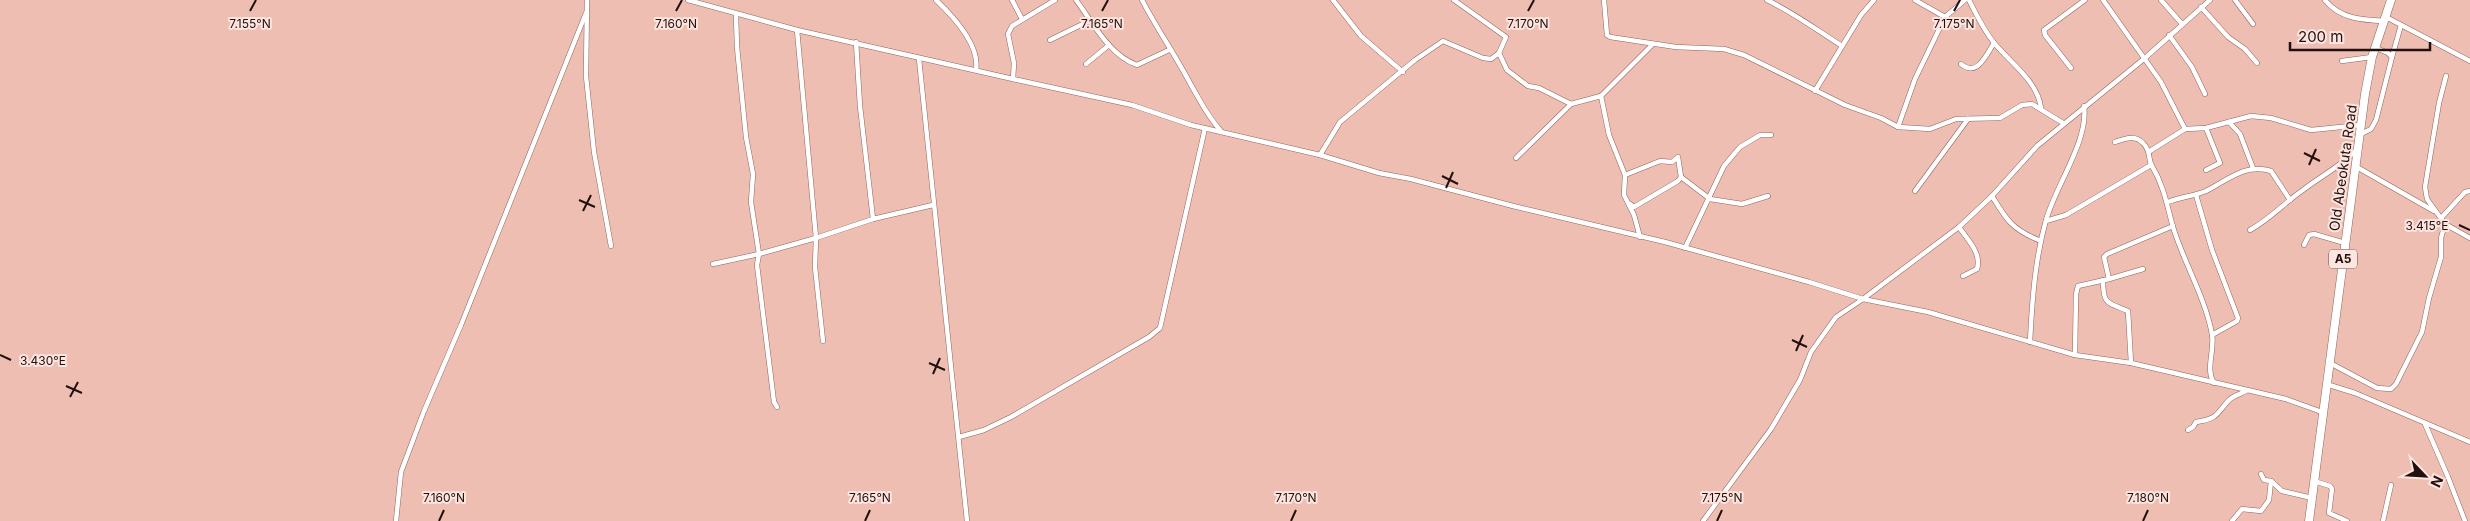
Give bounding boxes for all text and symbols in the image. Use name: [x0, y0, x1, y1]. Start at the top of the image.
text: 7.155°N: [229, 16, 271, 31]
text: 7.160°N: [655, 16, 697, 31]
text: 7.165°N: [1081, 16, 1123, 31]
text: 7.170°N: [1507, 16, 1549, 31]
text: 7.175°N: [1933, 16, 1975, 31]
scale bar: [2290, 20, 2430, 52]
text: 200 m: [2298, 27, 2343, 46]
street label: Old Abeokuta Road: [2325, 104, 2360, 232]
text: 3.415°E: [2406, 218, 2448, 233]
road number: A5: [2329, 250, 2357, 268]
text: 3.430°E: [20, 353, 66, 368]
north arrow: [2400, 451, 2450, 501]
text: N: [2427, 473, 2447, 490]
text: 7.160°N: [423, 490, 465, 505]
text: 7.165°N: [849, 490, 891, 505]
text: 7.170°N: [1275, 490, 1317, 505]
text: 7.175°N: [1701, 490, 1743, 505]
text: 7.180°N: [2127, 490, 2169, 505]

